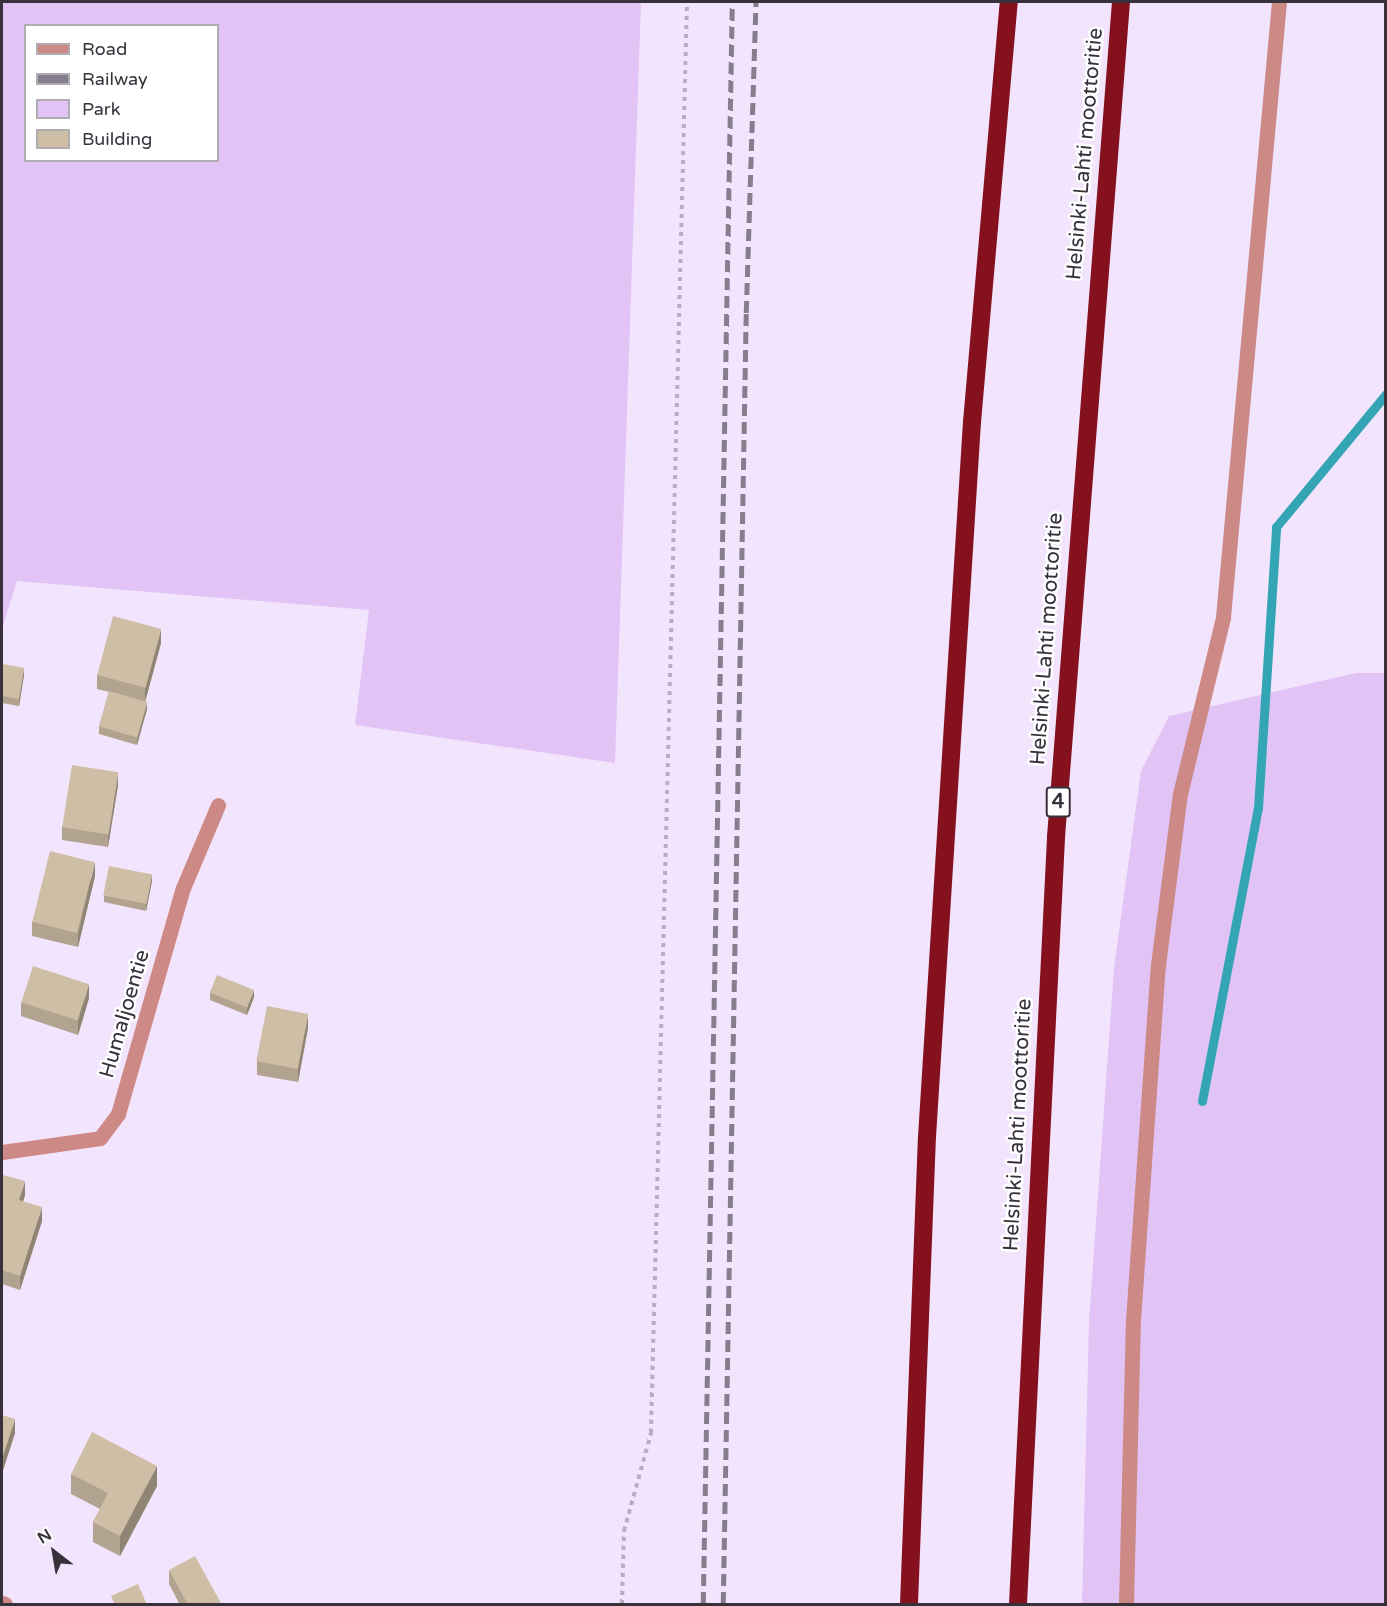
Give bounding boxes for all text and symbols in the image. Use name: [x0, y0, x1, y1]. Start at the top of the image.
legend: [24, 24, 219, 162]
street label: Helsinki-Lahti moottoritie: [1061, 27, 1109, 281]
text: Road: [82, 38, 127, 60]
text: Railway: [82, 68, 148, 90]
text: Park: [82, 98, 120, 120]
text: Building: [82, 128, 152, 150]
street label: Helsinki-Lahti moottoritie: [1026, 512, 1068, 766]
road number: 4: [1044, 785, 1072, 819]
street label: Humaljoentie: [95, 947, 155, 1081]
street label: Helsinki-Lahti moottoritie: [999, 998, 1037, 1252]
north arrow: [24, 1522, 84, 1582]
text: N: [34, 1525, 55, 1548]

